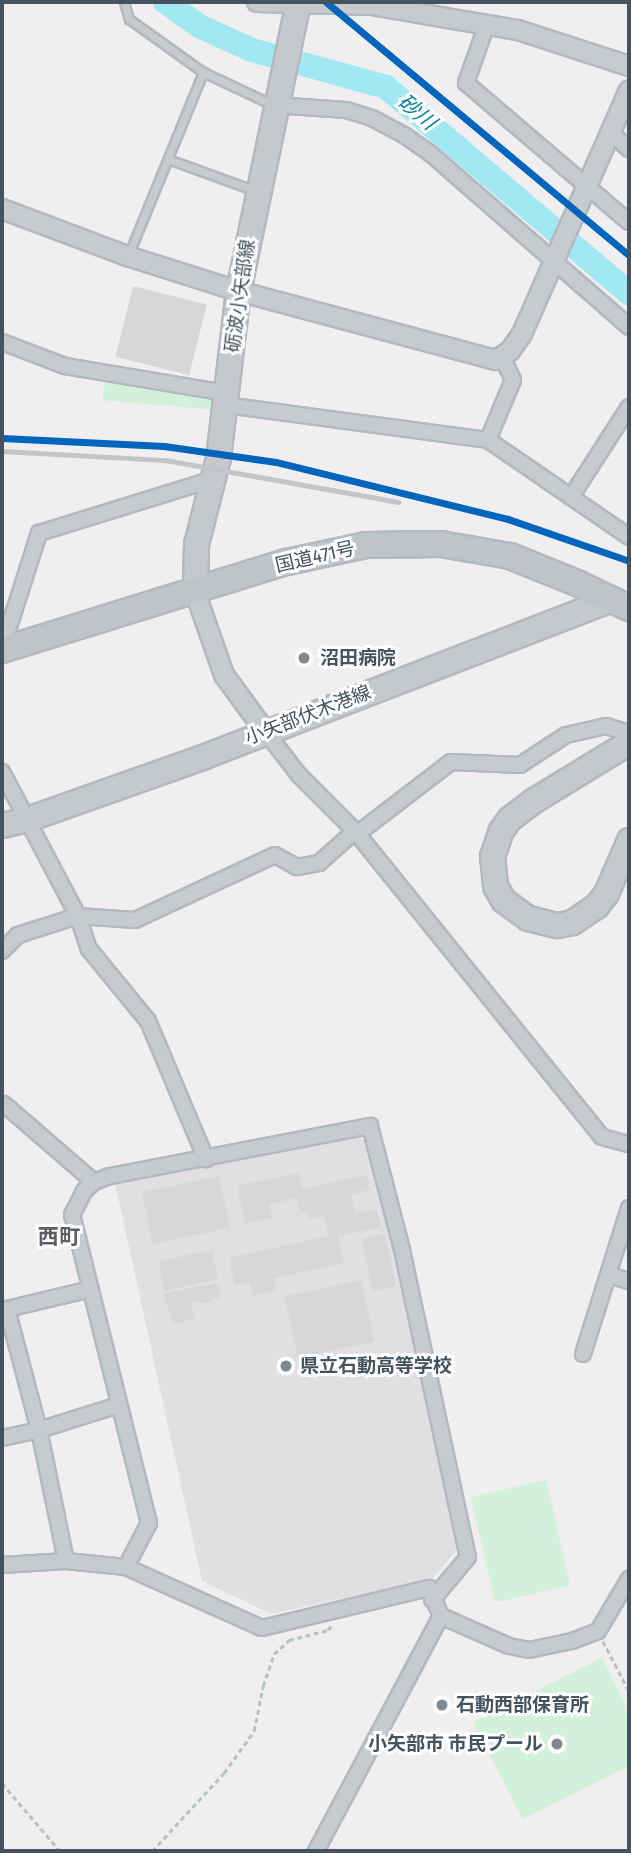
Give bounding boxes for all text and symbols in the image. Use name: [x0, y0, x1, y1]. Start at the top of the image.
water label: 砂川: [393, 89, 441, 135]
street label: 砺波小矢部線: [221, 238, 259, 354]
street label: 国道471号: [273, 537, 357, 577]
place label: 沼田病院: [320, 647, 396, 669]
marker: 沼田病院: [294, 648, 314, 668]
street label: 小矢部伏木港線: [242, 681, 374, 749]
district label: 西町: [38, 1224, 80, 1250]
place label: 県立石動高等学校: [300, 1355, 452, 1377]
marker: 県立石動高等学校: [278, 1358, 294, 1374]
place label: 石動西部保育所: [456, 1694, 589, 1716]
marker: 石動西部保育所: [434, 1697, 450, 1713]
place label: 小矢部市 市民プール: [368, 1733, 543, 1755]
marker: 小矢部市 市民プール: [549, 1736, 565, 1752]

